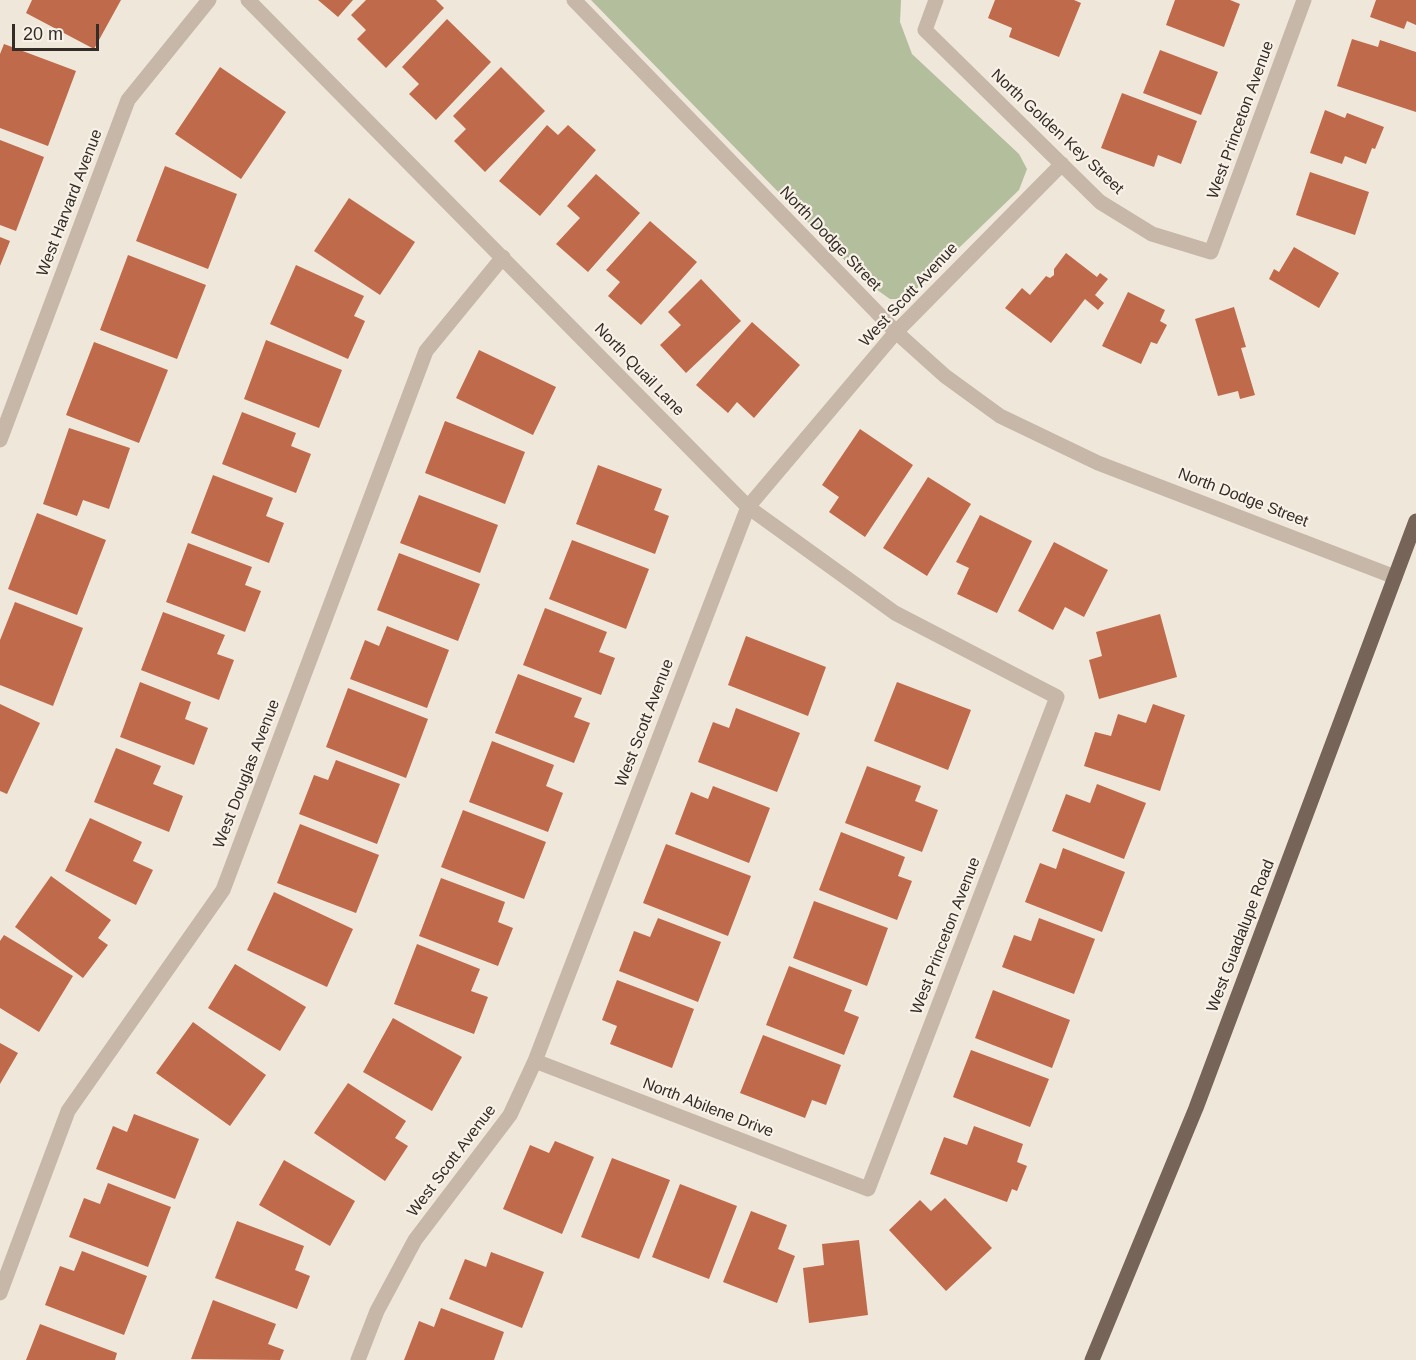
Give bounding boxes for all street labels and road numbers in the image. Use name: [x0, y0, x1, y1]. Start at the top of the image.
street label: West Princeton Avenue: [1203, 38, 1279, 202]
street label: North Golden Key Street: [987, 66, 1127, 198]
street label: West Harvard Avenue: [33, 127, 107, 279]
street label: North Dodge Street: [775, 183, 885, 295]
street label: West Scott Avenue: [856, 239, 962, 351]
street label: North Quail Lane: [590, 320, 688, 420]
street label: North Dodge Street: [1175, 464, 1311, 532]
street label: West Scott Avenue: [612, 656, 678, 790]
street label: West Douglas Avenue: [210, 697, 284, 851]
street label: West Princeton Avenue: [907, 855, 985, 1017]
street label: West Guadalupe Road: [1203, 857, 1279, 1015]
street label: North Abilene Drive: [640, 1074, 776, 1142]
street label: West Scott Avenue: [404, 1101, 500, 1221]

